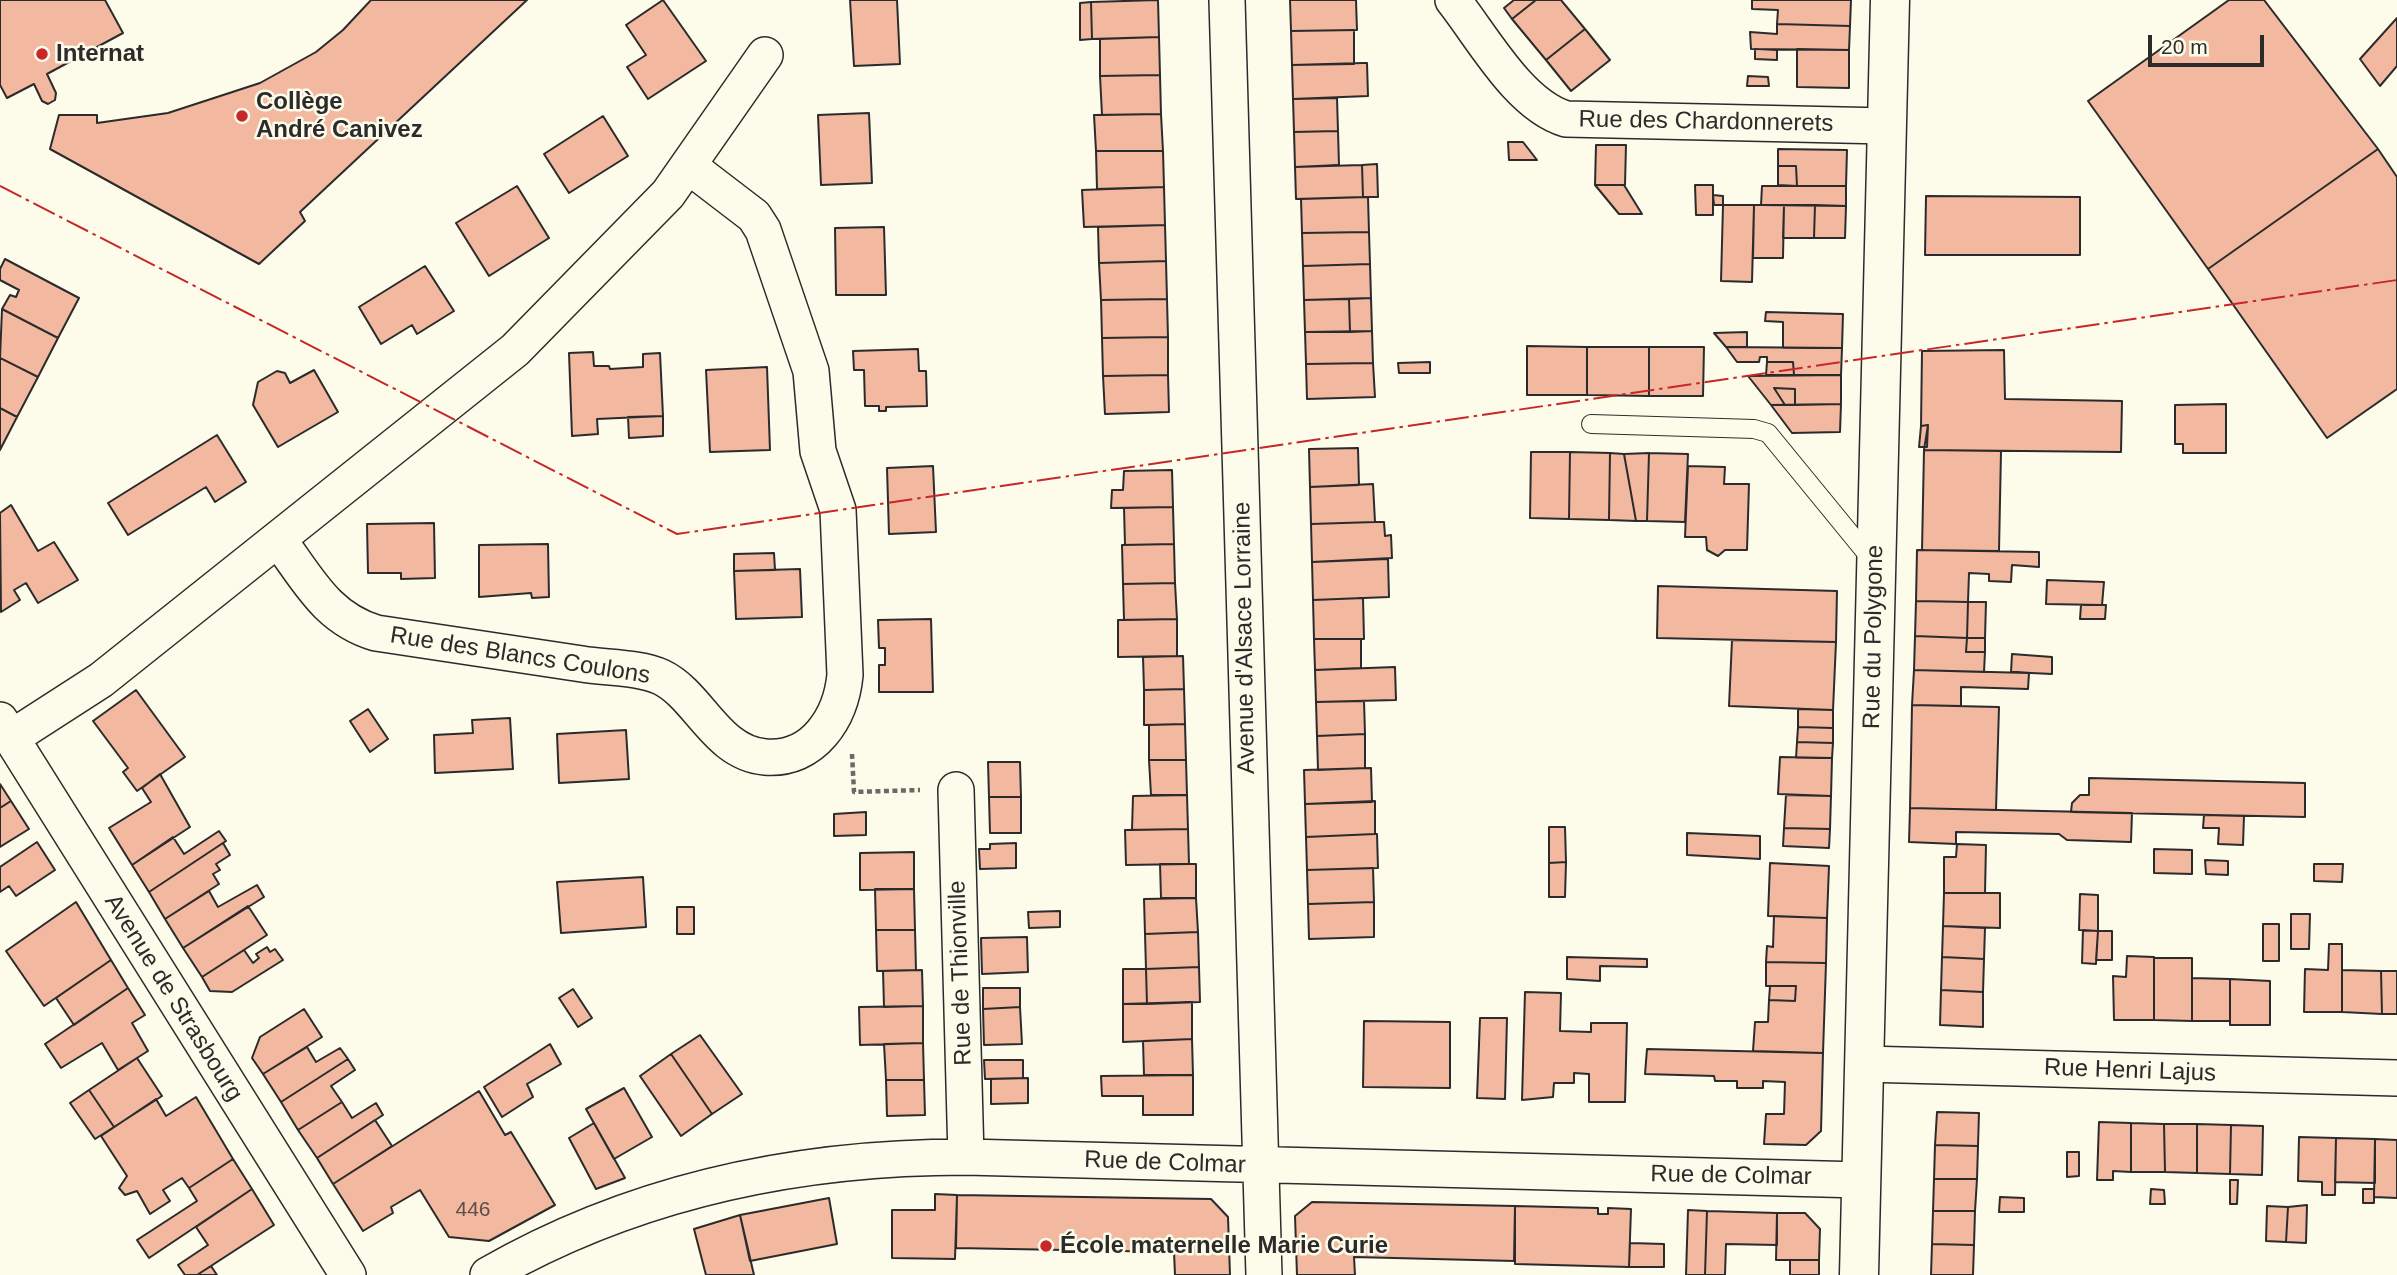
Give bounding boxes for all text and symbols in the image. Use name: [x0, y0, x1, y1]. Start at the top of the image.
scale bar: [2152, 21, 2268, 65]
text: 20 m: [2161, 35, 2208, 58]
place label: Internat: [56, 40, 144, 68]
marker: Internat: [34, 46, 50, 62]
place label: Collège André Canivez: [256, 88, 423, 144]
street label: Rue des Chardonnerets: [1578, 105, 1834, 139]
marker: Collège André Canivez: [234, 108, 250, 124]
street label: Avenue d'Alsace Lorraine: [1228, 502, 1262, 774]
street label: Rue du Polygone: [1858, 545, 1890, 729]
street label: Rue des Blancs Coulons: [388, 621, 652, 691]
street label: Rue de Thionville: [943, 880, 979, 1066]
street label: Avenue de Strasbourg: [98, 889, 248, 1107]
street label: Rue Henri Lajus: [2044, 1054, 2216, 1088]
street label: Rue de Colmar: [1084, 1146, 1246, 1180]
street label: Rue de Colmar: [1650, 1160, 1812, 1192]
house number: 446: [455, 1197, 491, 1223]
place label: École maternelle Marie Curie: [1060, 1232, 1388, 1260]
marker: École maternelle Marie Curie: [1038, 1238, 1054, 1254]

